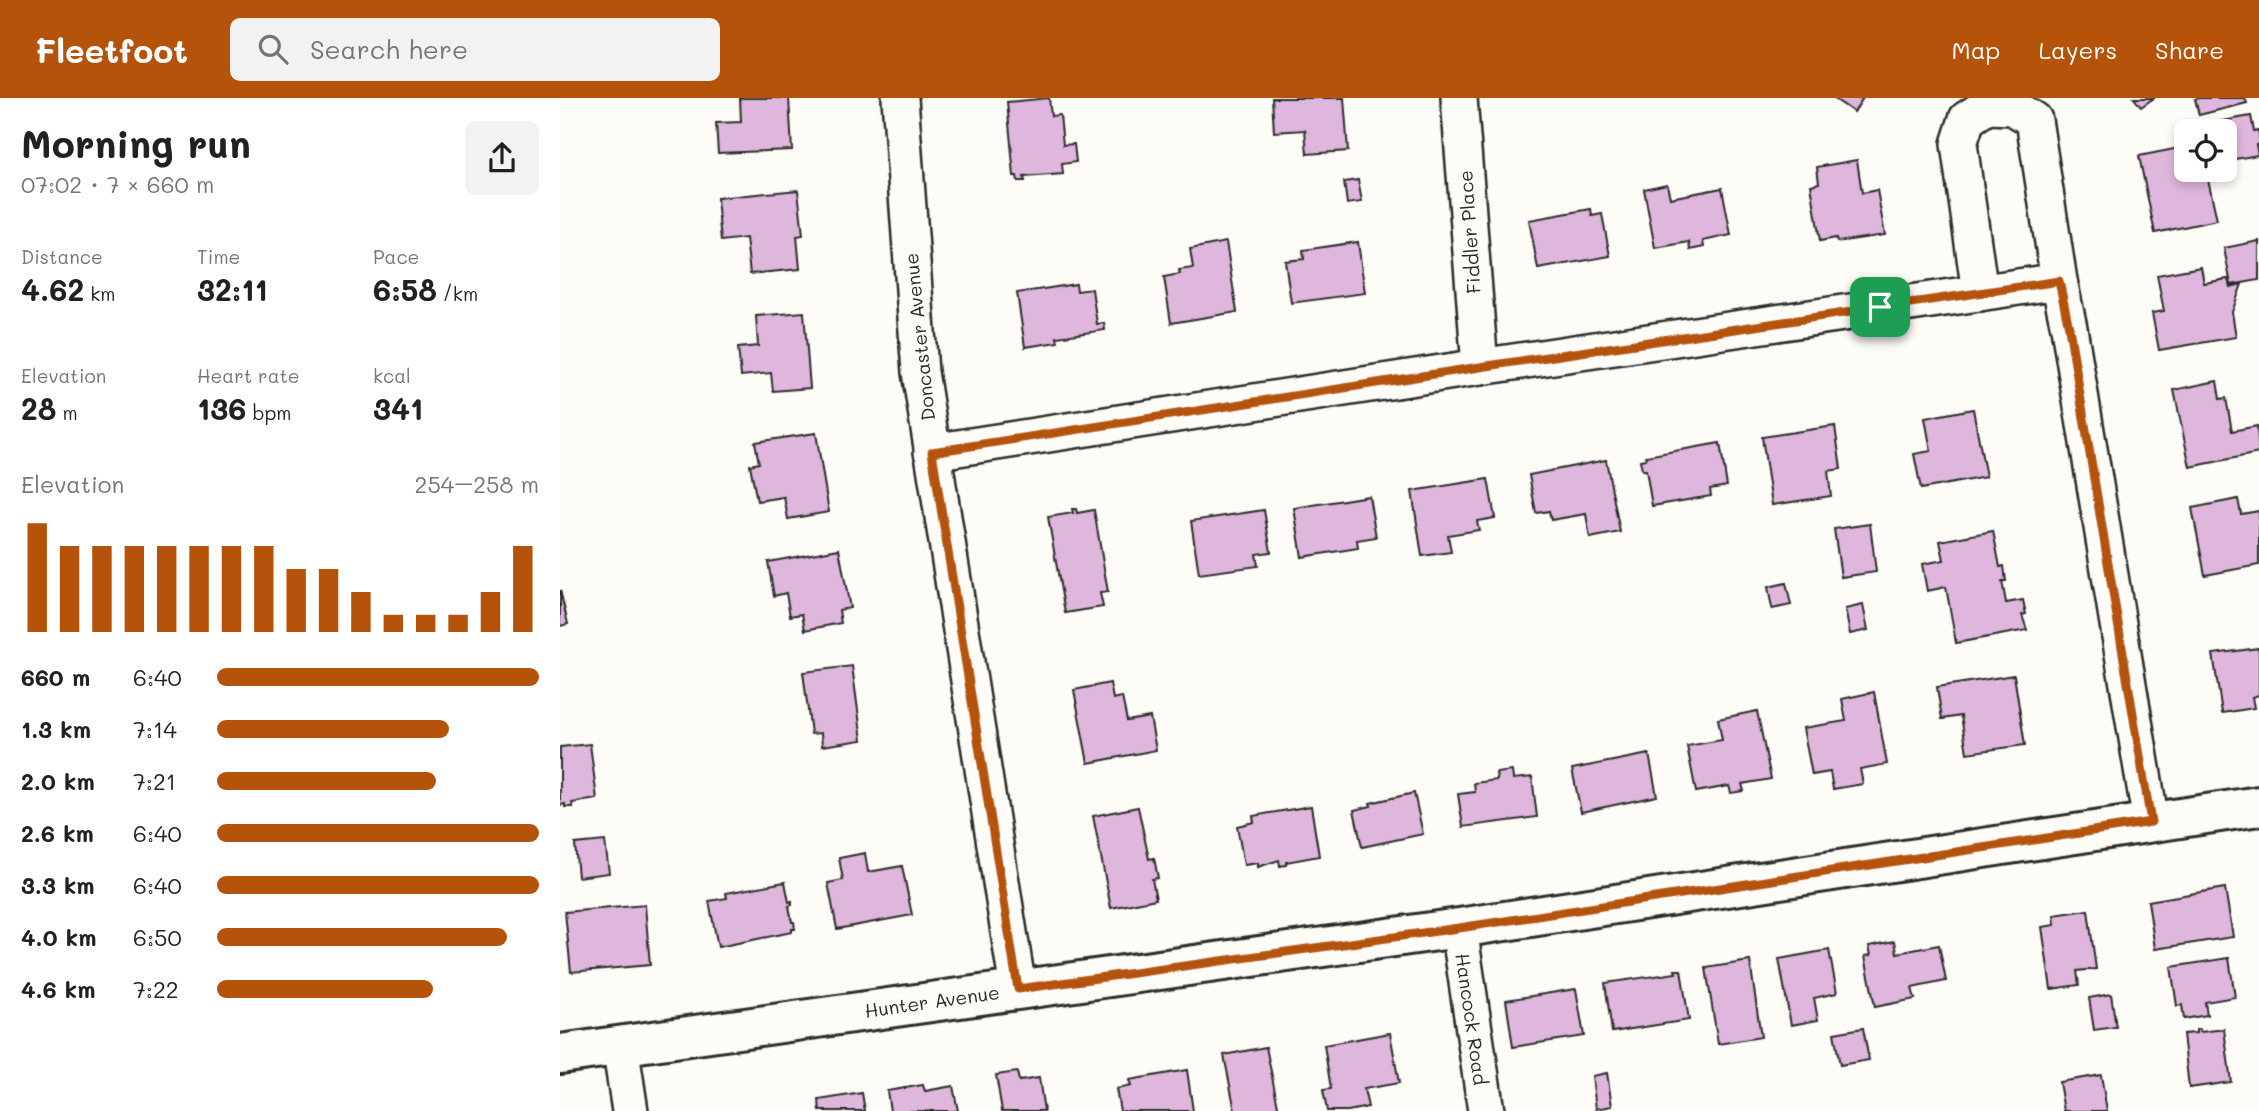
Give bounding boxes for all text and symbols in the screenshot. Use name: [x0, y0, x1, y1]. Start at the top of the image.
search box: [230, 18, 720, 81]
text: Fleetfoot: [35, 28, 188, 71]
icon: search: [254, 30, 292, 68]
text: Search here: [310, 32, 468, 66]
text: Map: [1952, 34, 2000, 65]
text: Layers: [2038, 34, 2117, 65]
text: Share: [2155, 34, 2224, 65]
text: Morning run: [21, 118, 251, 168]
map controls: [2174, 119, 2237, 182]
button: locate: [2174, 119, 2237, 182]
button: share: [465, 121, 539, 195]
text: 07:02 · 7 × 660 m: [21, 169, 214, 199]
street label: Fiddler Place: [1452, 169, 1486, 295]
text: Distance: [21, 244, 103, 269]
text: Time: [197, 244, 240, 269]
text: Pace: [373, 244, 419, 269]
street label: Doncaster Avenue: [898, 252, 940, 422]
text: 4.62: [21, 269, 84, 309]
text: 32:11: [197, 269, 268, 309]
text: 6:58: [373, 269, 437, 309]
pin: [1850, 277, 1910, 337]
text: km: [84, 281, 116, 306]
text: /km: [437, 281, 478, 306]
icon: arrive: [1861, 288, 1899, 326]
text: Elevation: [21, 363, 106, 388]
text: Heart rate: [197, 363, 300, 388]
text: kcal: [373, 363, 411, 388]
text: 28: [21, 388, 56, 428]
text: 136: [197, 388, 246, 428]
text: 341: [373, 388, 423, 428]
text: m: [56, 400, 78, 425]
text: bpm: [246, 400, 292, 425]
text: Elevation: [21, 469, 124, 499]
text: 254–258 m: [415, 469, 539, 499]
text: 660 m: [21, 662, 90, 692]
text: 6:40: [133, 662, 182, 692]
text: 1.3 km: [21, 714, 91, 744]
text: 7:14: [133, 714, 177, 744]
text: 2.0 km: [21, 766, 95, 796]
text: 7:21: [133, 766, 176, 796]
text: 2.6 km: [21, 818, 94, 848]
text: 6:40: [133, 818, 182, 848]
text: 3.3 km: [21, 870, 95, 900]
text: 6:40: [133, 870, 182, 900]
text: 4.0 km: [21, 922, 96, 952]
text: 6:50: [133, 922, 182, 952]
street label: Hancock Road: [1450, 951, 1494, 1087]
text: 4.6 km: [21, 974, 96, 1004]
text: 7:22: [133, 974, 179, 1004]
street label: Hunter Avenue: [863, 979, 1001, 1023]

